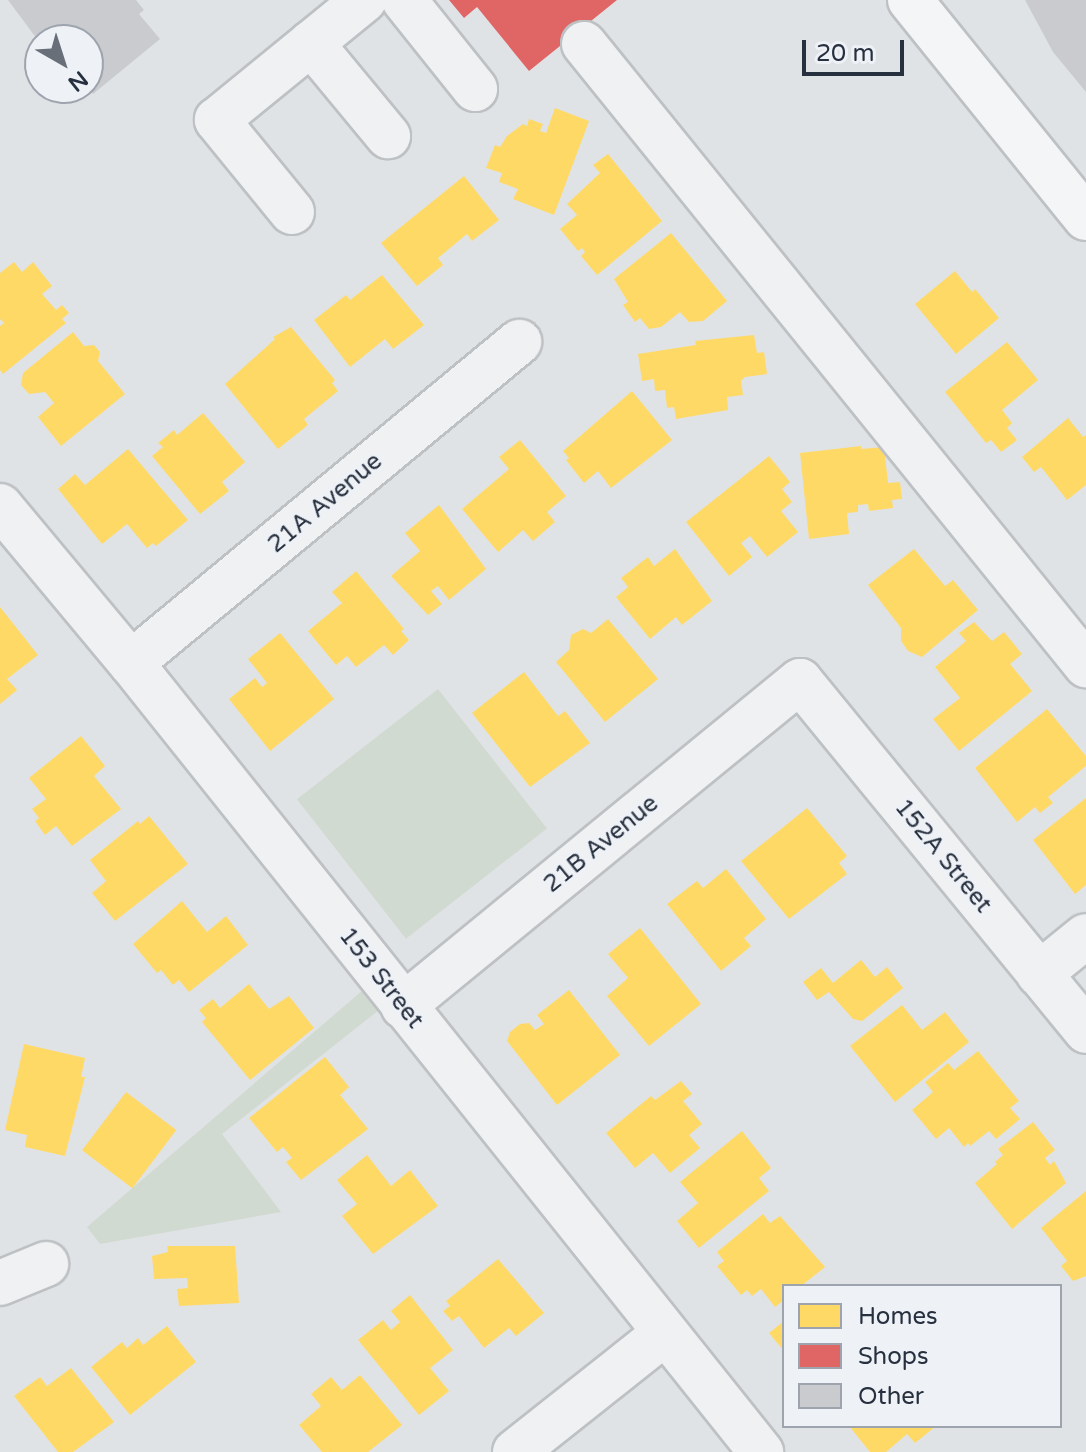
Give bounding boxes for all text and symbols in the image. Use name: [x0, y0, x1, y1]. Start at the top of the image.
north arrow: [24, 24, 104, 104]
scale bar: [806, 24, 908, 74]
text: 20 m: [816, 39, 874, 68]
text: N: [63, 65, 93, 97]
street label: 21A Avenue: [262, 447, 388, 559]
street label: 21B Avenue: [538, 789, 664, 899]
street label: 152A Street: [888, 793, 998, 919]
street label: 153 Street: [333, 922, 429, 1034]
legend: [782, 1284, 1062, 1428]
text: Homes: [858, 1302, 938, 1331]
text: Shops: [858, 1342, 928, 1371]
text: Other: [858, 1382, 924, 1411]

